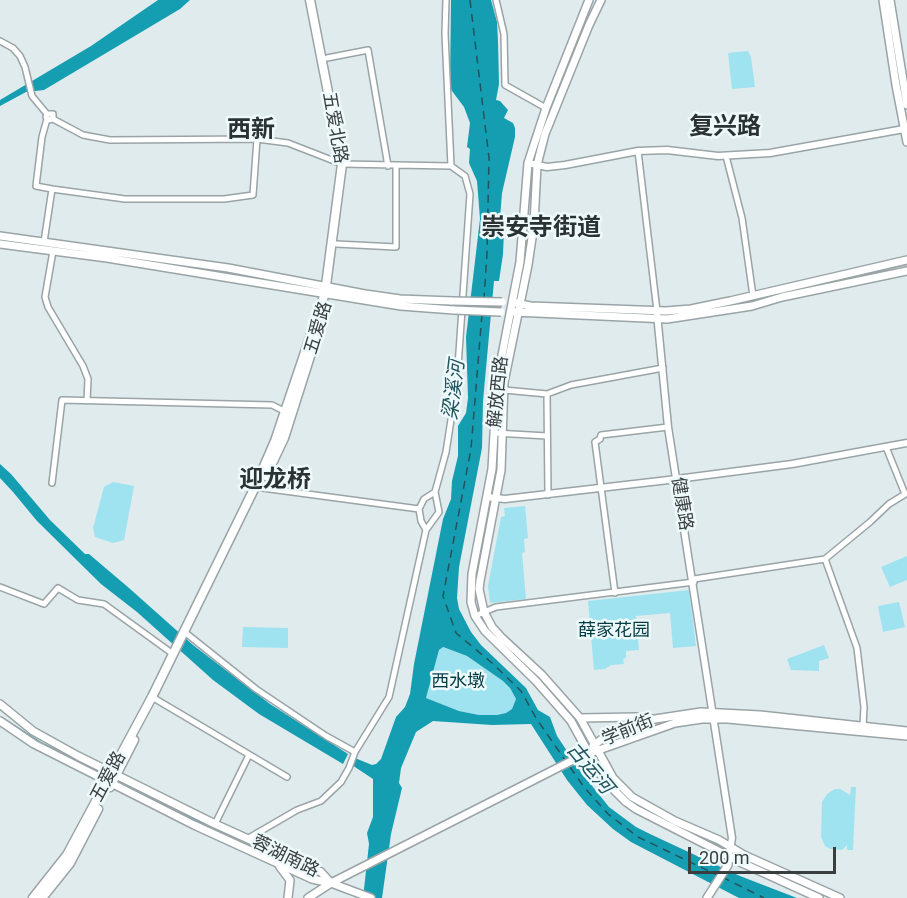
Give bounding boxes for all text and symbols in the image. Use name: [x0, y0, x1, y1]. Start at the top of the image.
street label: 五爱北路: [317, 91, 351, 165]
district label: 复兴路: [689, 114, 761, 142]
district label: 西新: [227, 117, 275, 145]
district label: 崇安寺街道: [481, 215, 601, 243]
street label: 五爱路: [301, 299, 337, 357]
street label: 解放西路: [484, 355, 514, 429]
water label: 梁溪河: [439, 359, 471, 421]
district label: 迎龙桥: [239, 467, 311, 495]
street label: 健康路: [666, 476, 696, 532]
park label: 薛家花园: [578, 620, 650, 642]
park label: 西水墩: [431, 671, 485, 693]
street label: 学前街: [599, 711, 657, 751]
water label: 古运河: [561, 738, 617, 800]
street label: 五爱路: [87, 748, 131, 806]
street label: 蓉湖南路: [248, 832, 322, 882]
scale bar: [691, 835, 840, 873]
text: 200 m: [699, 847, 750, 868]

